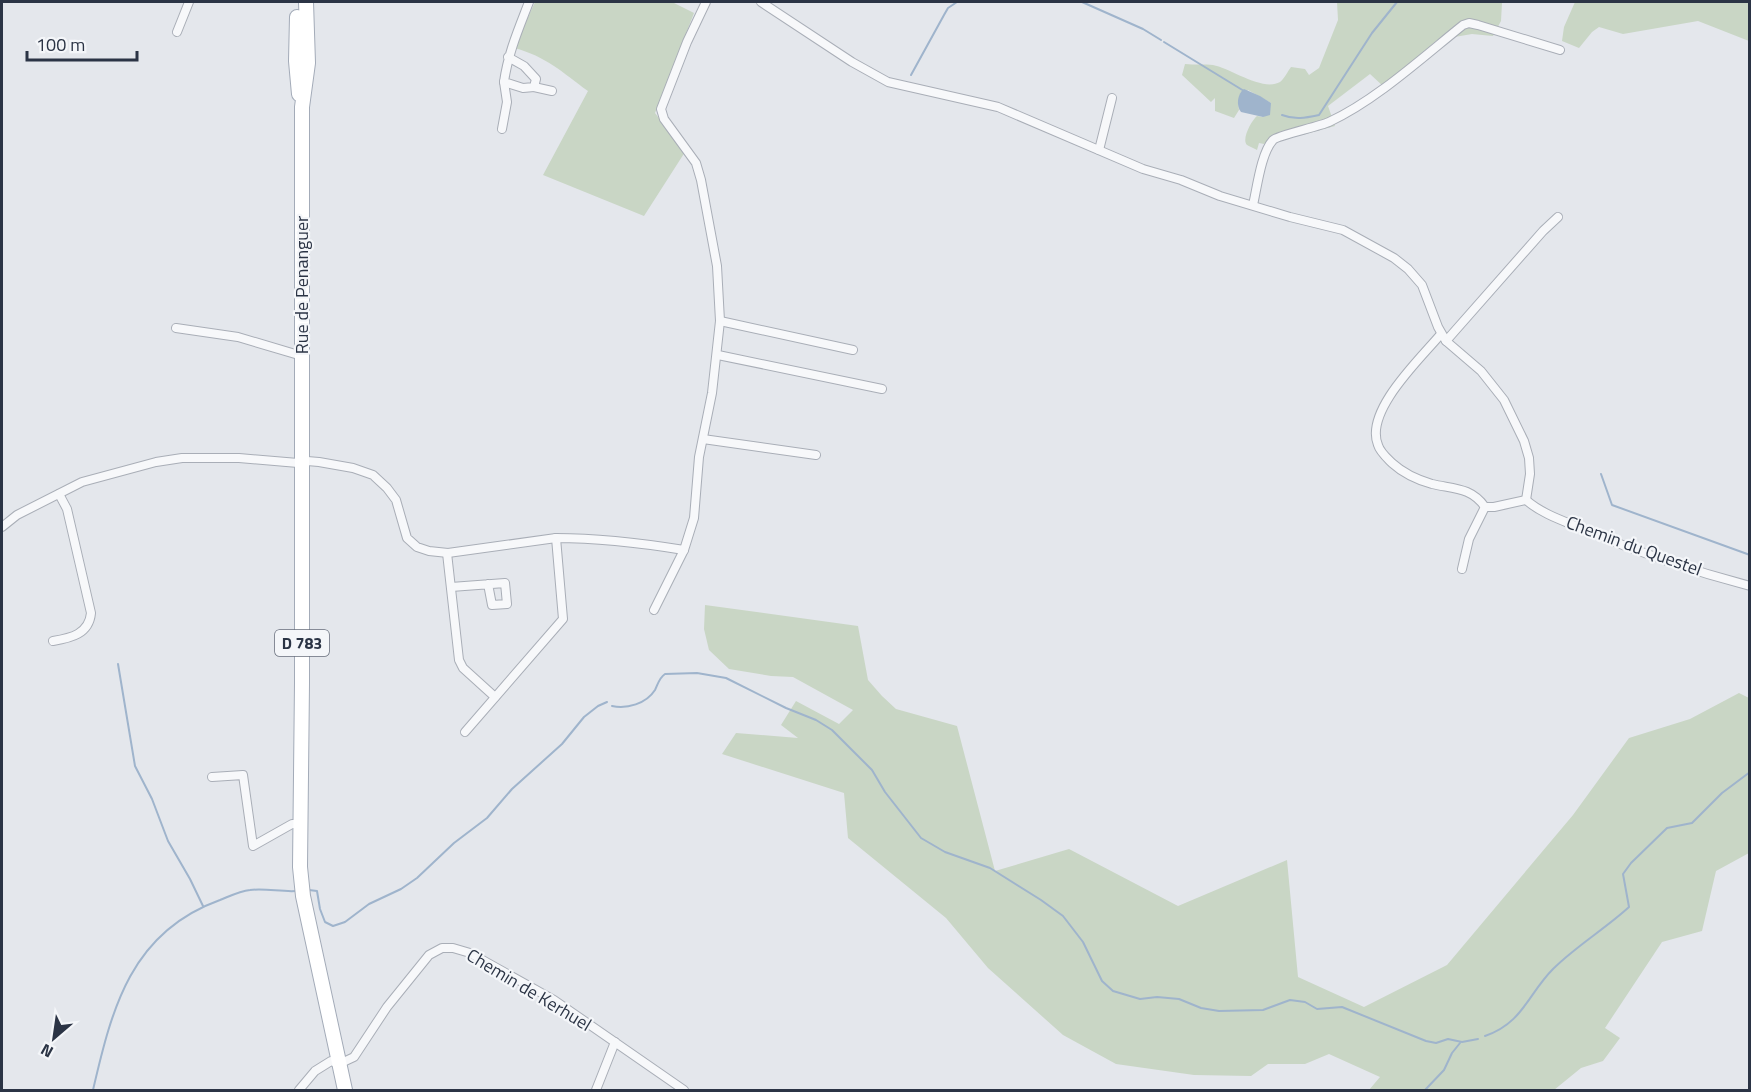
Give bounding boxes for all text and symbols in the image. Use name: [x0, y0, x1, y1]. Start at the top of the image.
scale bar: [27, 24, 136, 62]
text: 100 m: [36, 31, 85, 58]
street label: Rue de Penanguer: [288, 216, 315, 354]
street label: Chemin du Questel: [1563, 508, 1706, 583]
road number: D 783: [275, 630, 329, 656]
street label: Chemin de Kerhuel: [462, 942, 597, 1038]
north arrow: [24, 1008, 84, 1068]
text: N: [36, 1038, 57, 1064]

